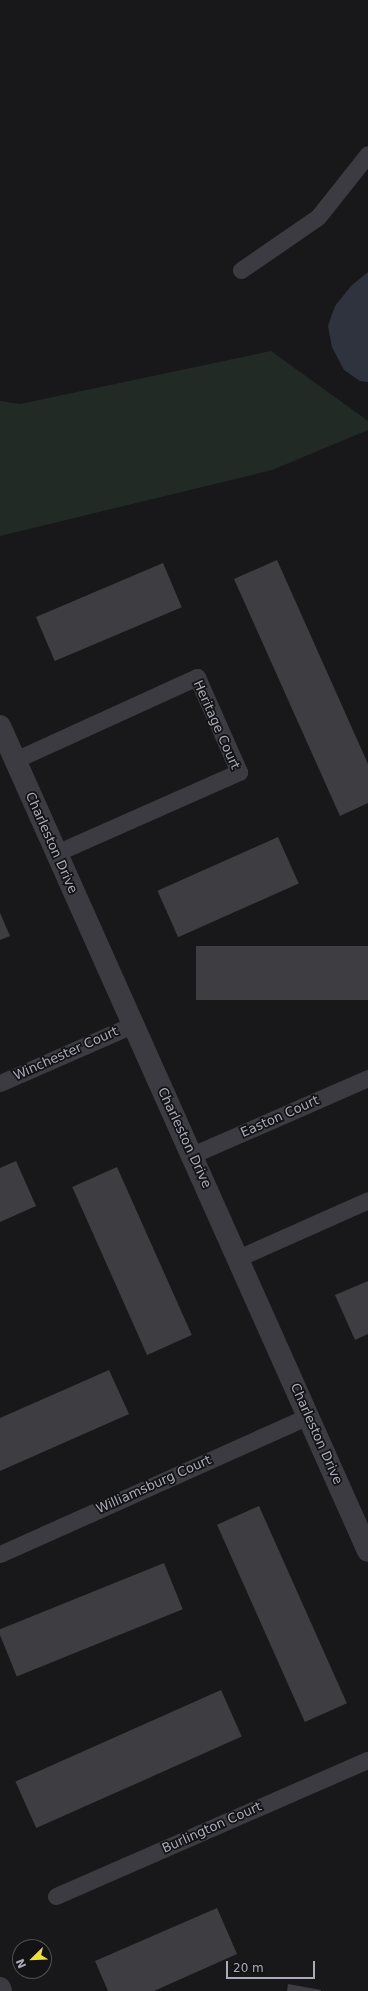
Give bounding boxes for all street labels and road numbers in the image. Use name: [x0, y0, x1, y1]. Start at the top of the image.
street label: Heritage Court: [189, 678, 243, 772]
street label: Charleston Drive: [22, 790, 80, 896]
street label: Winchester Court: [11, 1024, 121, 1084]
street label: Charleston Drive: [154, 1085, 214, 1191]
street label: Easton Court: [238, 1093, 322, 1141]
street label: Charleston Drive: [287, 1381, 345, 1487]
street label: Williamsburg Court: [94, 1453, 214, 1517]
street label: Burlington Court: [160, 1799, 264, 1857]

